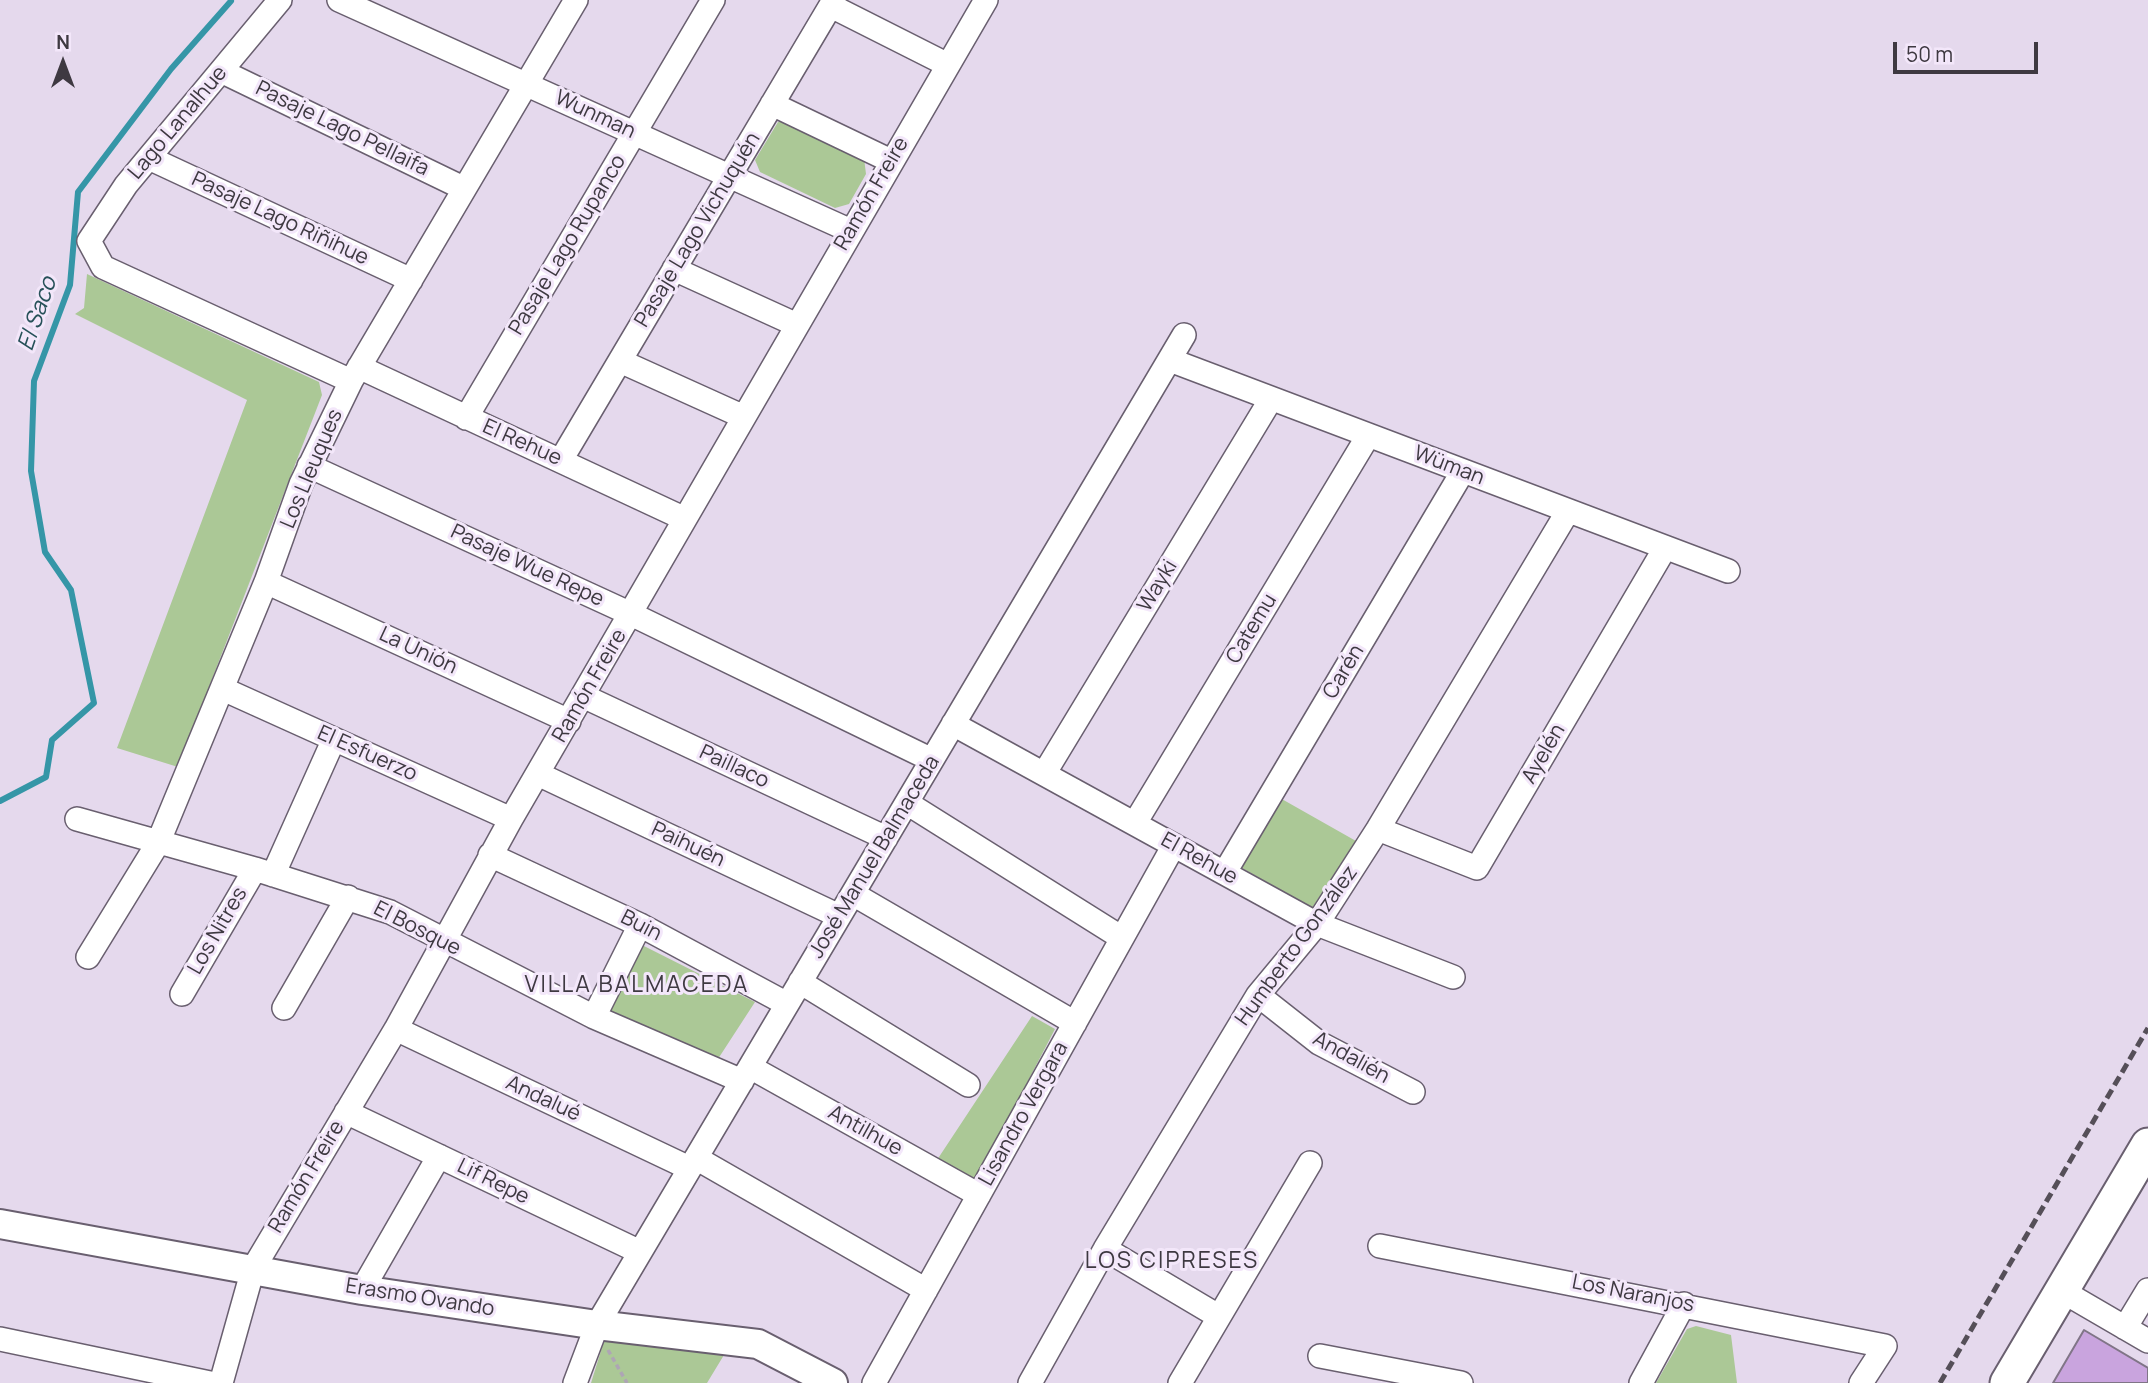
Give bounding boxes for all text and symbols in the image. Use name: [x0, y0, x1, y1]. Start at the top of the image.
north arrow: [28, 28, 98, 98]
scale bar: [1896, 28, 2041, 72]
text: N: [56, 29, 70, 55]
text: 50 m: [1906, 40, 1953, 68]
street label: Lago Lanalhue: [123, 61, 233, 185]
street label: Pasaje Lago Pellaifa: [251, 76, 433, 182]
street label: Wunman: [551, 85, 639, 145]
street label: Pasaje Lago Vichuquén: [630, 128, 766, 332]
street label: Ramón Freire: [829, 133, 915, 255]
street label: Pasaje Lago Rupanco: [504, 150, 632, 340]
street label: Pasaje Lago Riñihue: [187, 167, 373, 271]
water label: El Saco: [13, 274, 63, 354]
street label: Los Lleuques: [276, 406, 348, 532]
street label: El Rehue: [479, 414, 565, 472]
street label: Wüman: [1410, 441, 1488, 491]
street label: Pasaje Wue Repe: [446, 519, 608, 613]
street label: Wayki: [1133, 555, 1183, 617]
street label: Catemu: [1221, 590, 1283, 668]
street label: La Unión: [375, 622, 461, 680]
street label: Ramón Freire: [547, 625, 633, 747]
street label: Carén: [1318, 640, 1370, 704]
street label: Ayelén: [1517, 720, 1571, 788]
street label: El Esfuerzo: [313, 721, 421, 787]
street label: Paillaco: [695, 740, 773, 794]
street label: José Manuel Balmaceda: [805, 751, 945, 963]
street label: Paihuén: [647, 817, 729, 873]
street label: El Rehue: [1156, 828, 1242, 890]
street label: Humberto González: [1230, 861, 1364, 1031]
street label: Los Nitres: [183, 883, 253, 979]
street label: El Bosque: [369, 896, 465, 962]
street label: Buin: [616, 905, 666, 947]
district label: VILLA BALMACEDA: [526, 972, 748, 1000]
street label: Andalién: [1308, 1027, 1394, 1089]
street label: Lisandro Vergara: [974, 1038, 1074, 1190]
street label: Andalué: [502, 1071, 584, 1127]
street label: Antilhue: [823, 1100, 907, 1162]
street label: Ramón Freire: [264, 1116, 350, 1238]
street label: Lif Repe: [453, 1154, 533, 1210]
district label: LOS CIPRESES: [1086, 1248, 1258, 1276]
street label: Los Naranjos: [1570, 1270, 1696, 1318]
street label: Erasmo Ovando: [344, 1274, 496, 1322]

